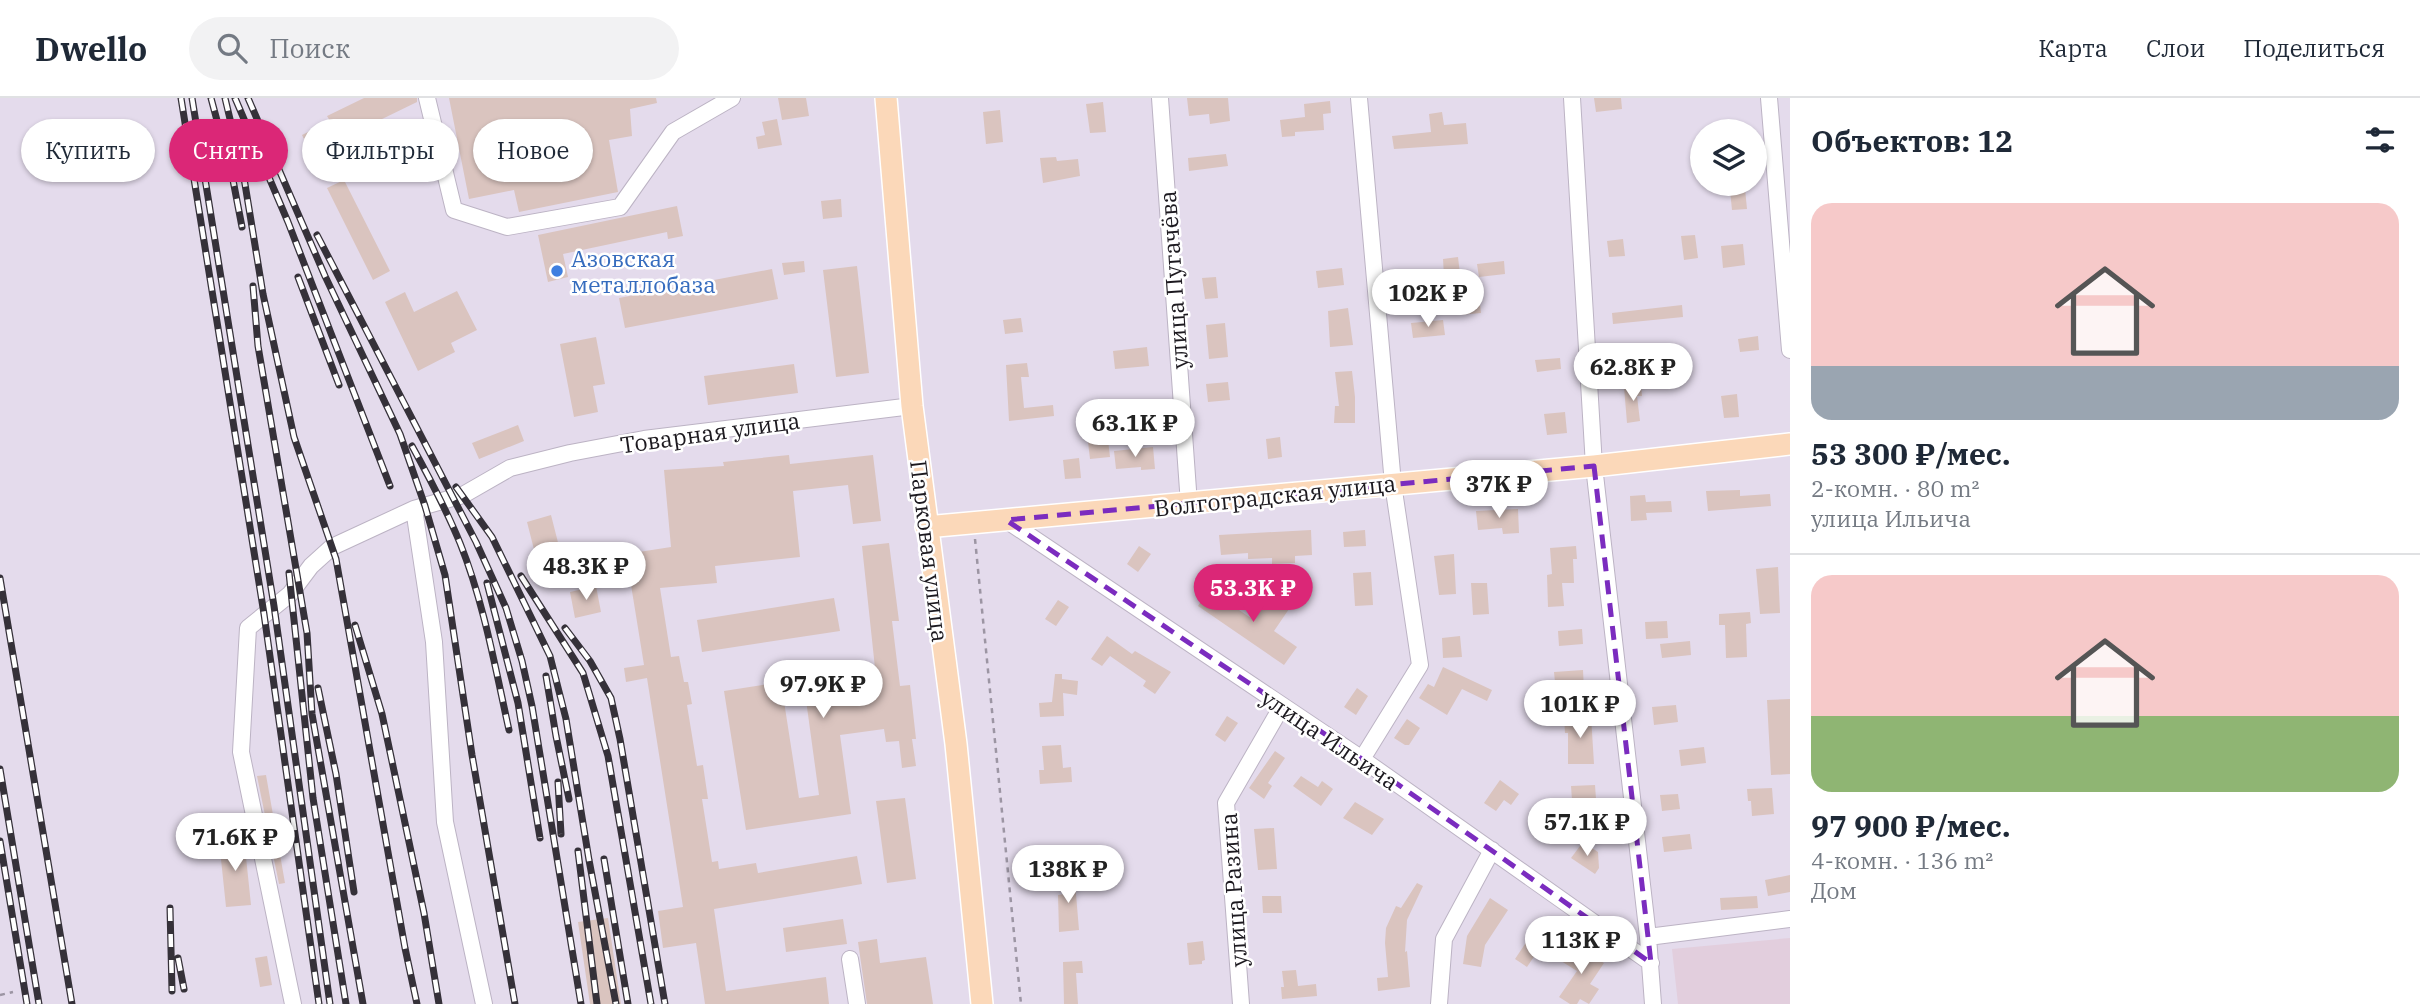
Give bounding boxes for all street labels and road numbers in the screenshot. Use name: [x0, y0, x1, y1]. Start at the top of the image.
street label: улица Пугачёва: [1152, 190, 1194, 370]
street label: Товарная улица: [618, 405, 802, 459]
street label: Парковая улица: [904, 458, 956, 644]
street label: Волгоградская улица: [1153, 467, 1397, 523]
street label: улица Ильича: [1255, 682, 1405, 796]
street label: улица Разина: [1213, 812, 1253, 968]

